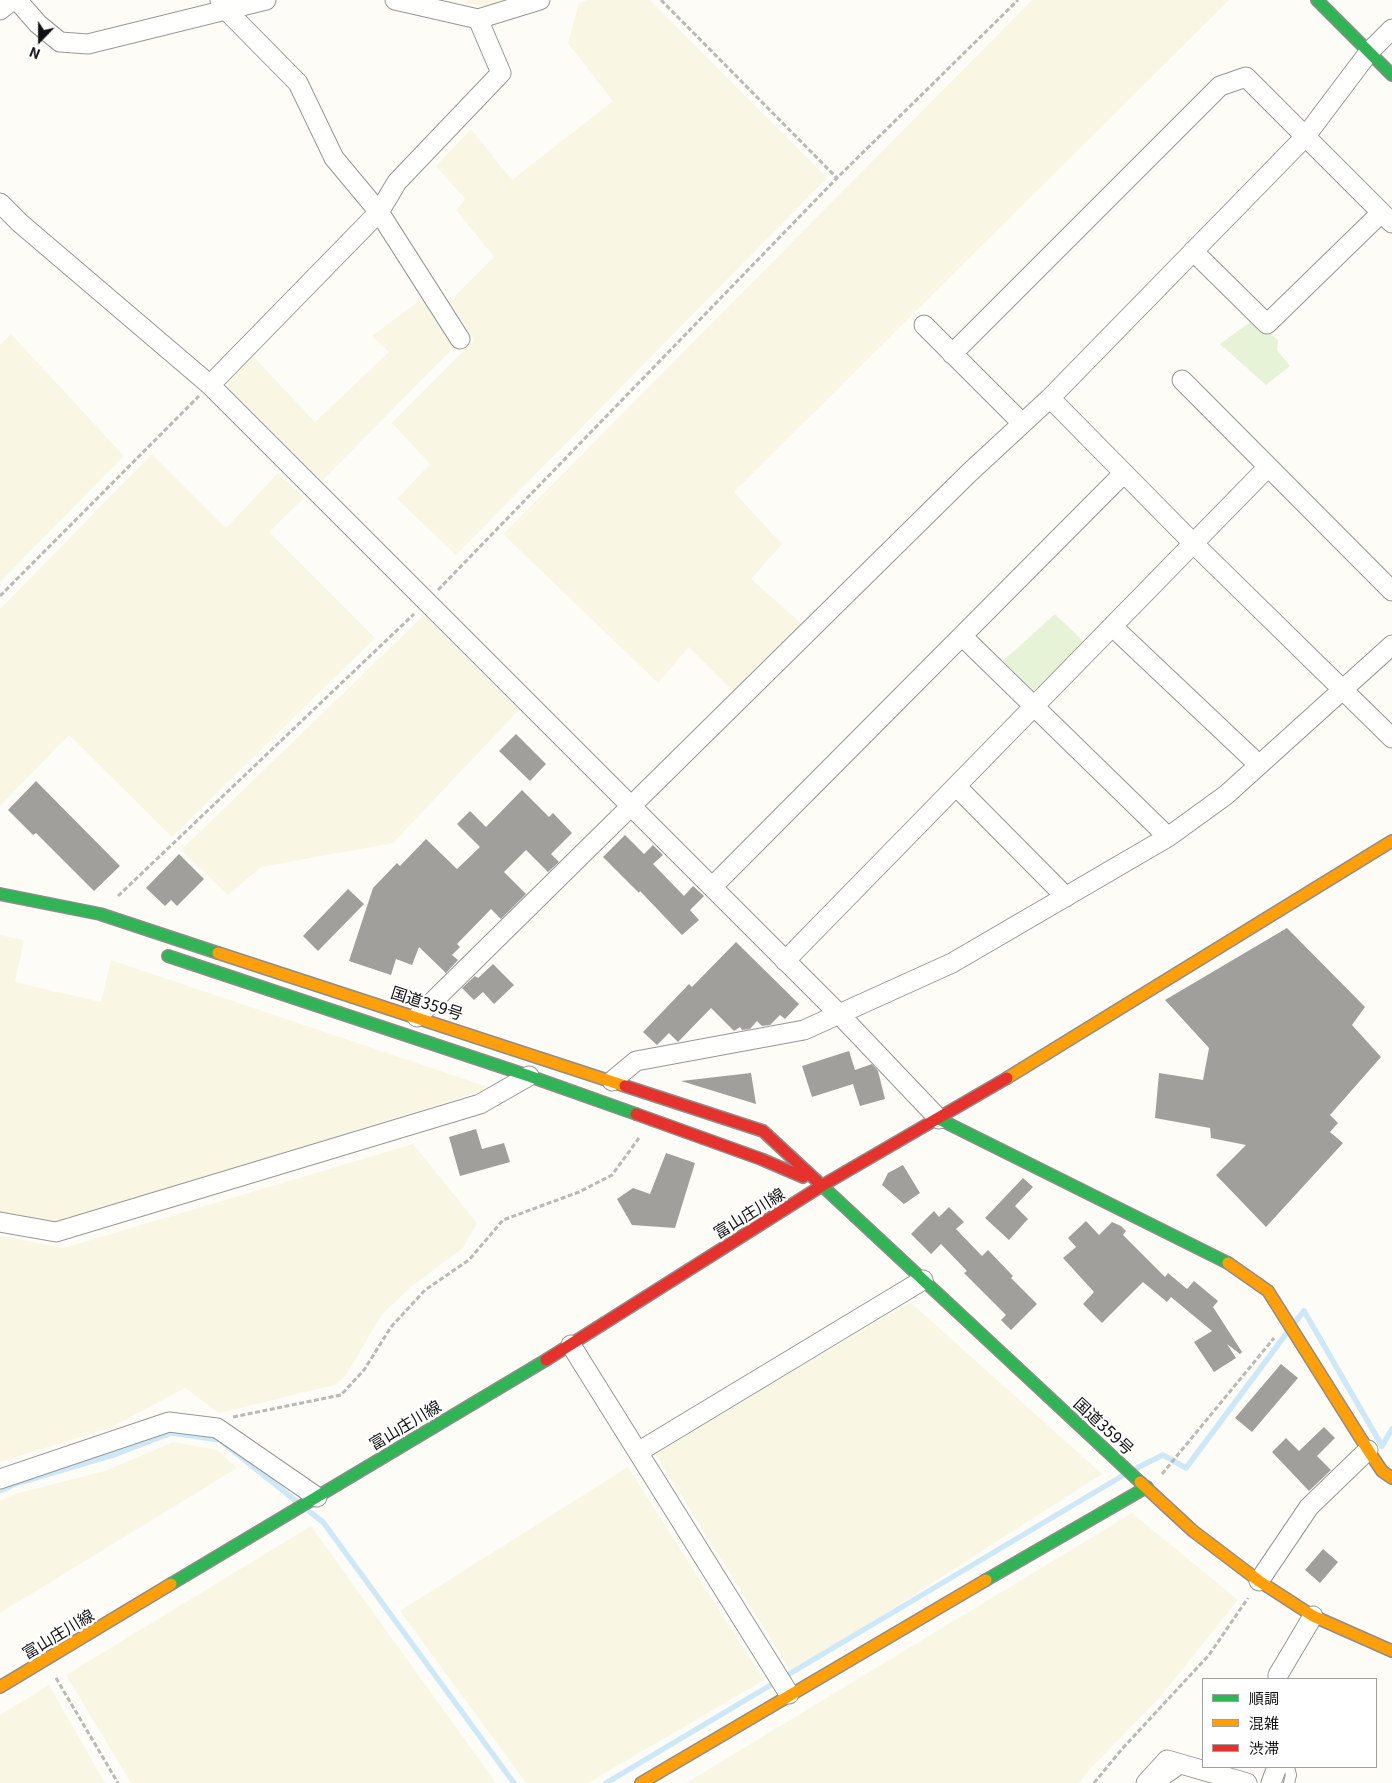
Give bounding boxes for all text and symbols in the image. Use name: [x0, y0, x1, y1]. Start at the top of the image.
north arrow: [15, 15, 65, 65]
text: N: [26, 43, 43, 65]
street label: 国道359号: [389, 982, 465, 1024]
street label: 富山庄川線: [710, 1184, 788, 1242]
street label: 国道359号: [1070, 1394, 1138, 1458]
street label: 富山庄川線: [366, 1396, 444, 1454]
street label: 富山庄川線: [19, 1605, 97, 1663]
legend: [1202, 1678, 1377, 1768]
text: 順調: [1249, 1687, 1279, 1708]
text: 混雑: [1249, 1712, 1279, 1733]
text: 渋滞: [1249, 1737, 1279, 1758]

